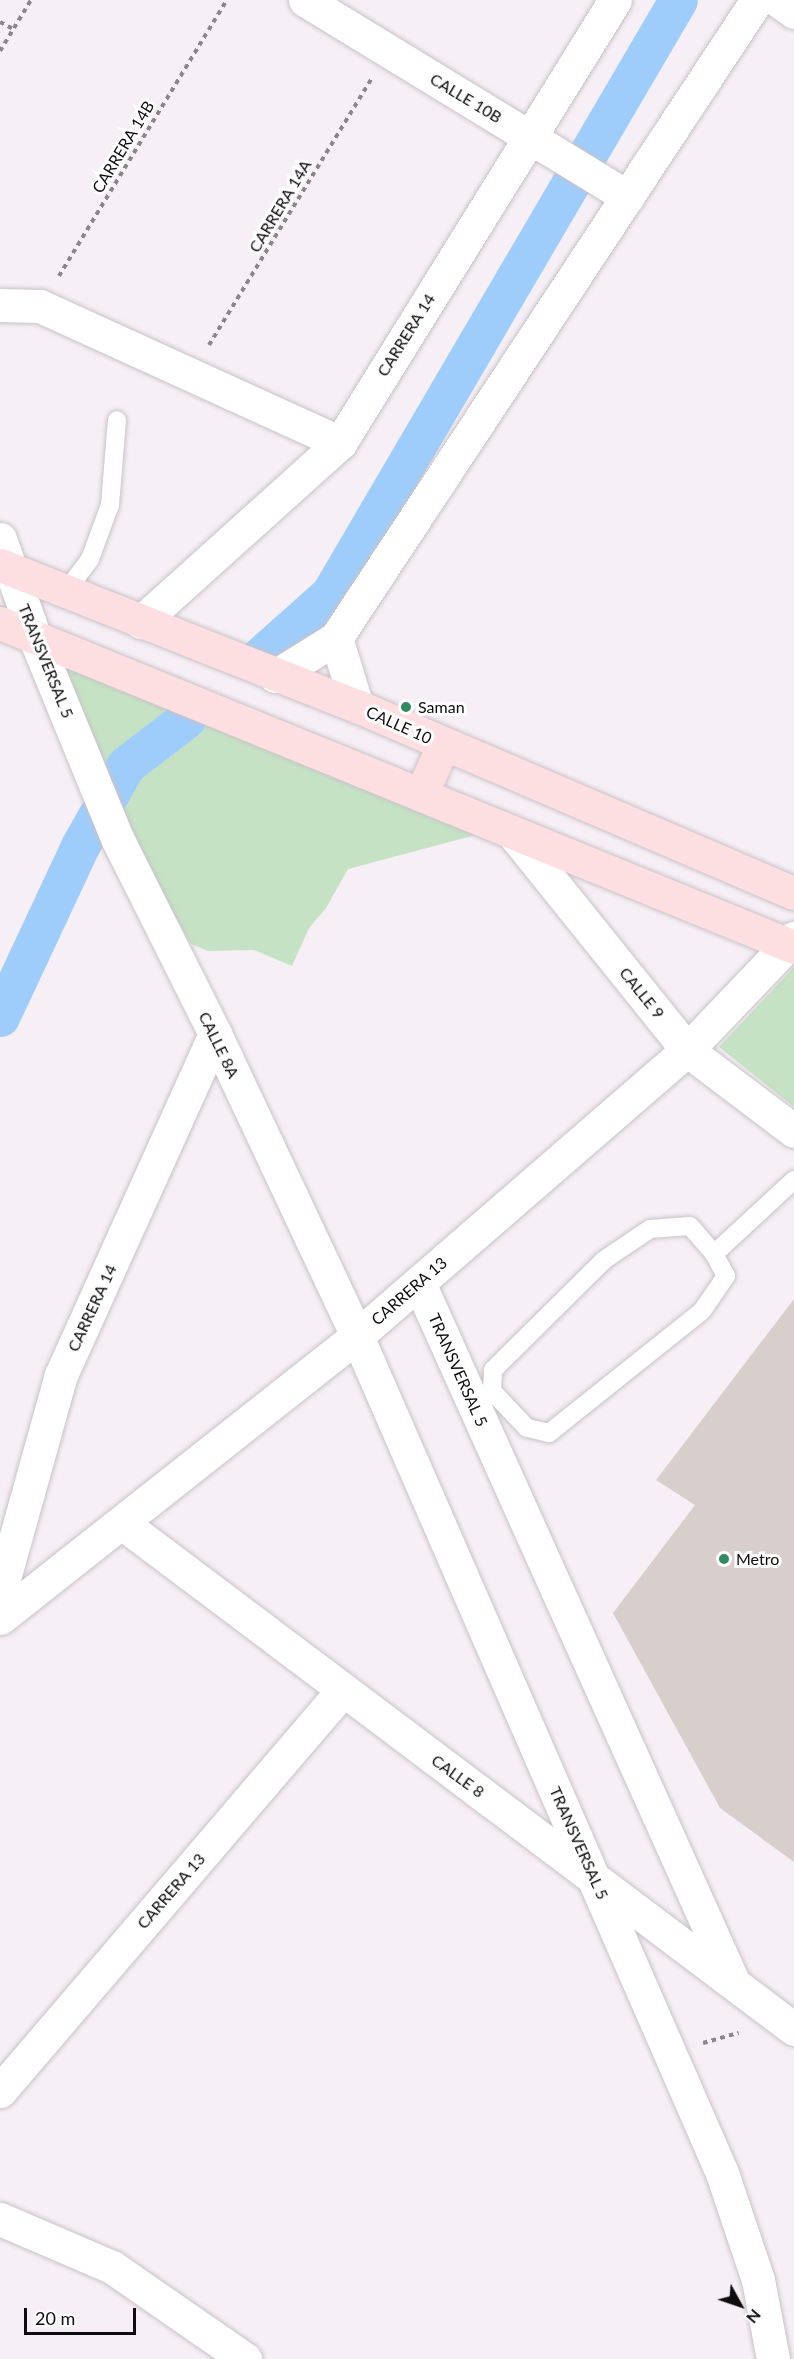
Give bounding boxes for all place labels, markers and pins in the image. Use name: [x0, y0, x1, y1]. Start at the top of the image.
place label: Saman: [418, 697, 465, 717]
marker: Saman: [399, 700, 413, 714]
place label: Metro: [736, 1549, 779, 1569]
marker: Metro: [717, 1552, 731, 1566]

